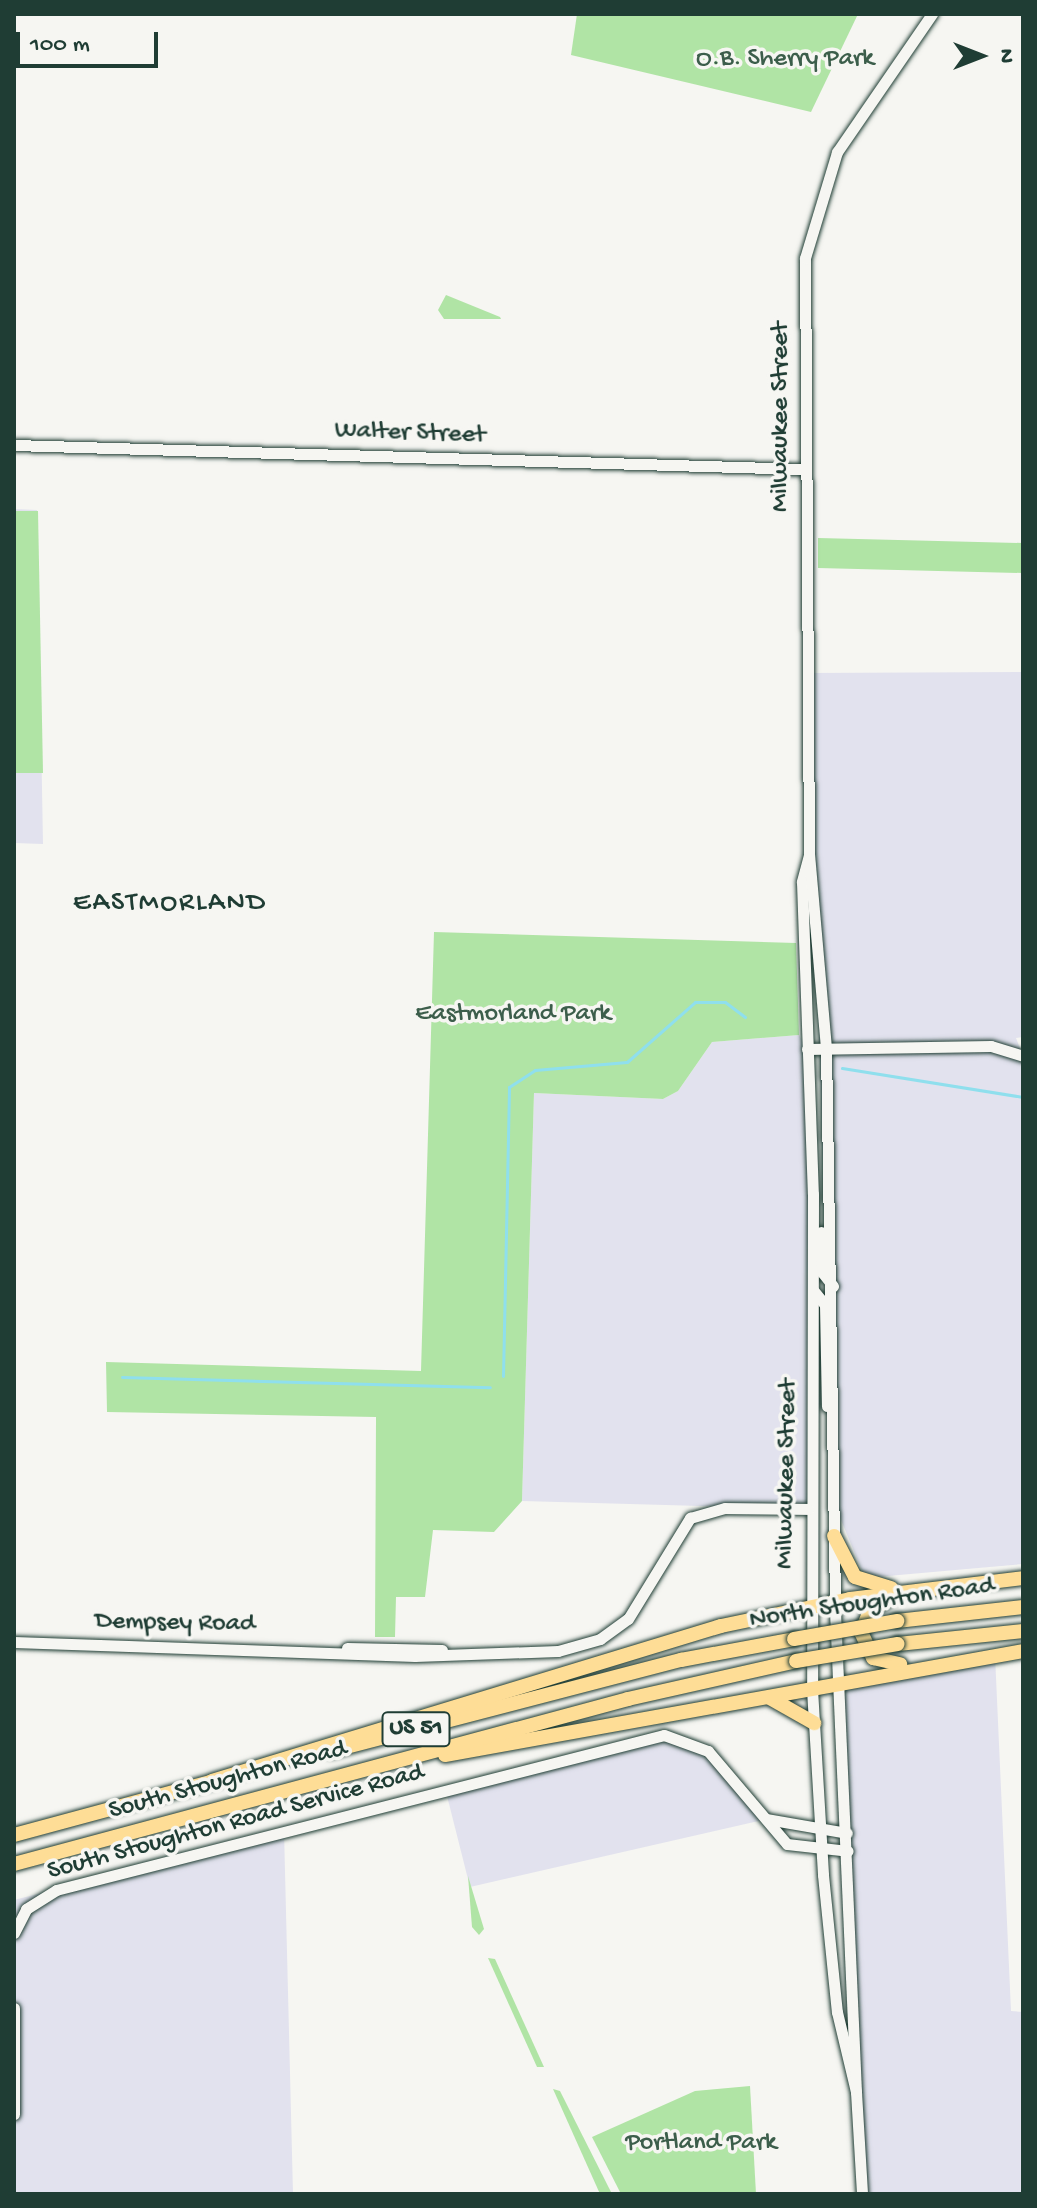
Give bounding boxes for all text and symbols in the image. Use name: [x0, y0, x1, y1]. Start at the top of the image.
scale bar: [20, 16, 162, 66]
north arrow: [941, 16, 1021, 96]
text: 100 m: [30, 31, 90, 60]
park label: O.B. Sherry Park: [696, 44, 874, 76]
text: N: [992, 49, 1018, 63]
street label: Milwaukee Street: [766, 322, 798, 512]
street label: Walter Street: [334, 416, 486, 452]
district label: EASTMORLAND: [73, 887, 267, 921]
park label: Eastmorland Park: [415, 999, 611, 1031]
street label: Milwaukee Street: [771, 1379, 805, 1569]
street label: North Stoughton Road: [748, 1571, 996, 1637]
street label: Dempsey Road: [95, 1607, 255, 1641]
road number: US 51: [380, 1709, 452, 1749]
street label: South Stoughton Road: [106, 1734, 350, 1828]
street label: South Stoughton Road Service Road: [44, 1758, 428, 1888]
park label: Portland Park: [625, 2128, 777, 2160]

